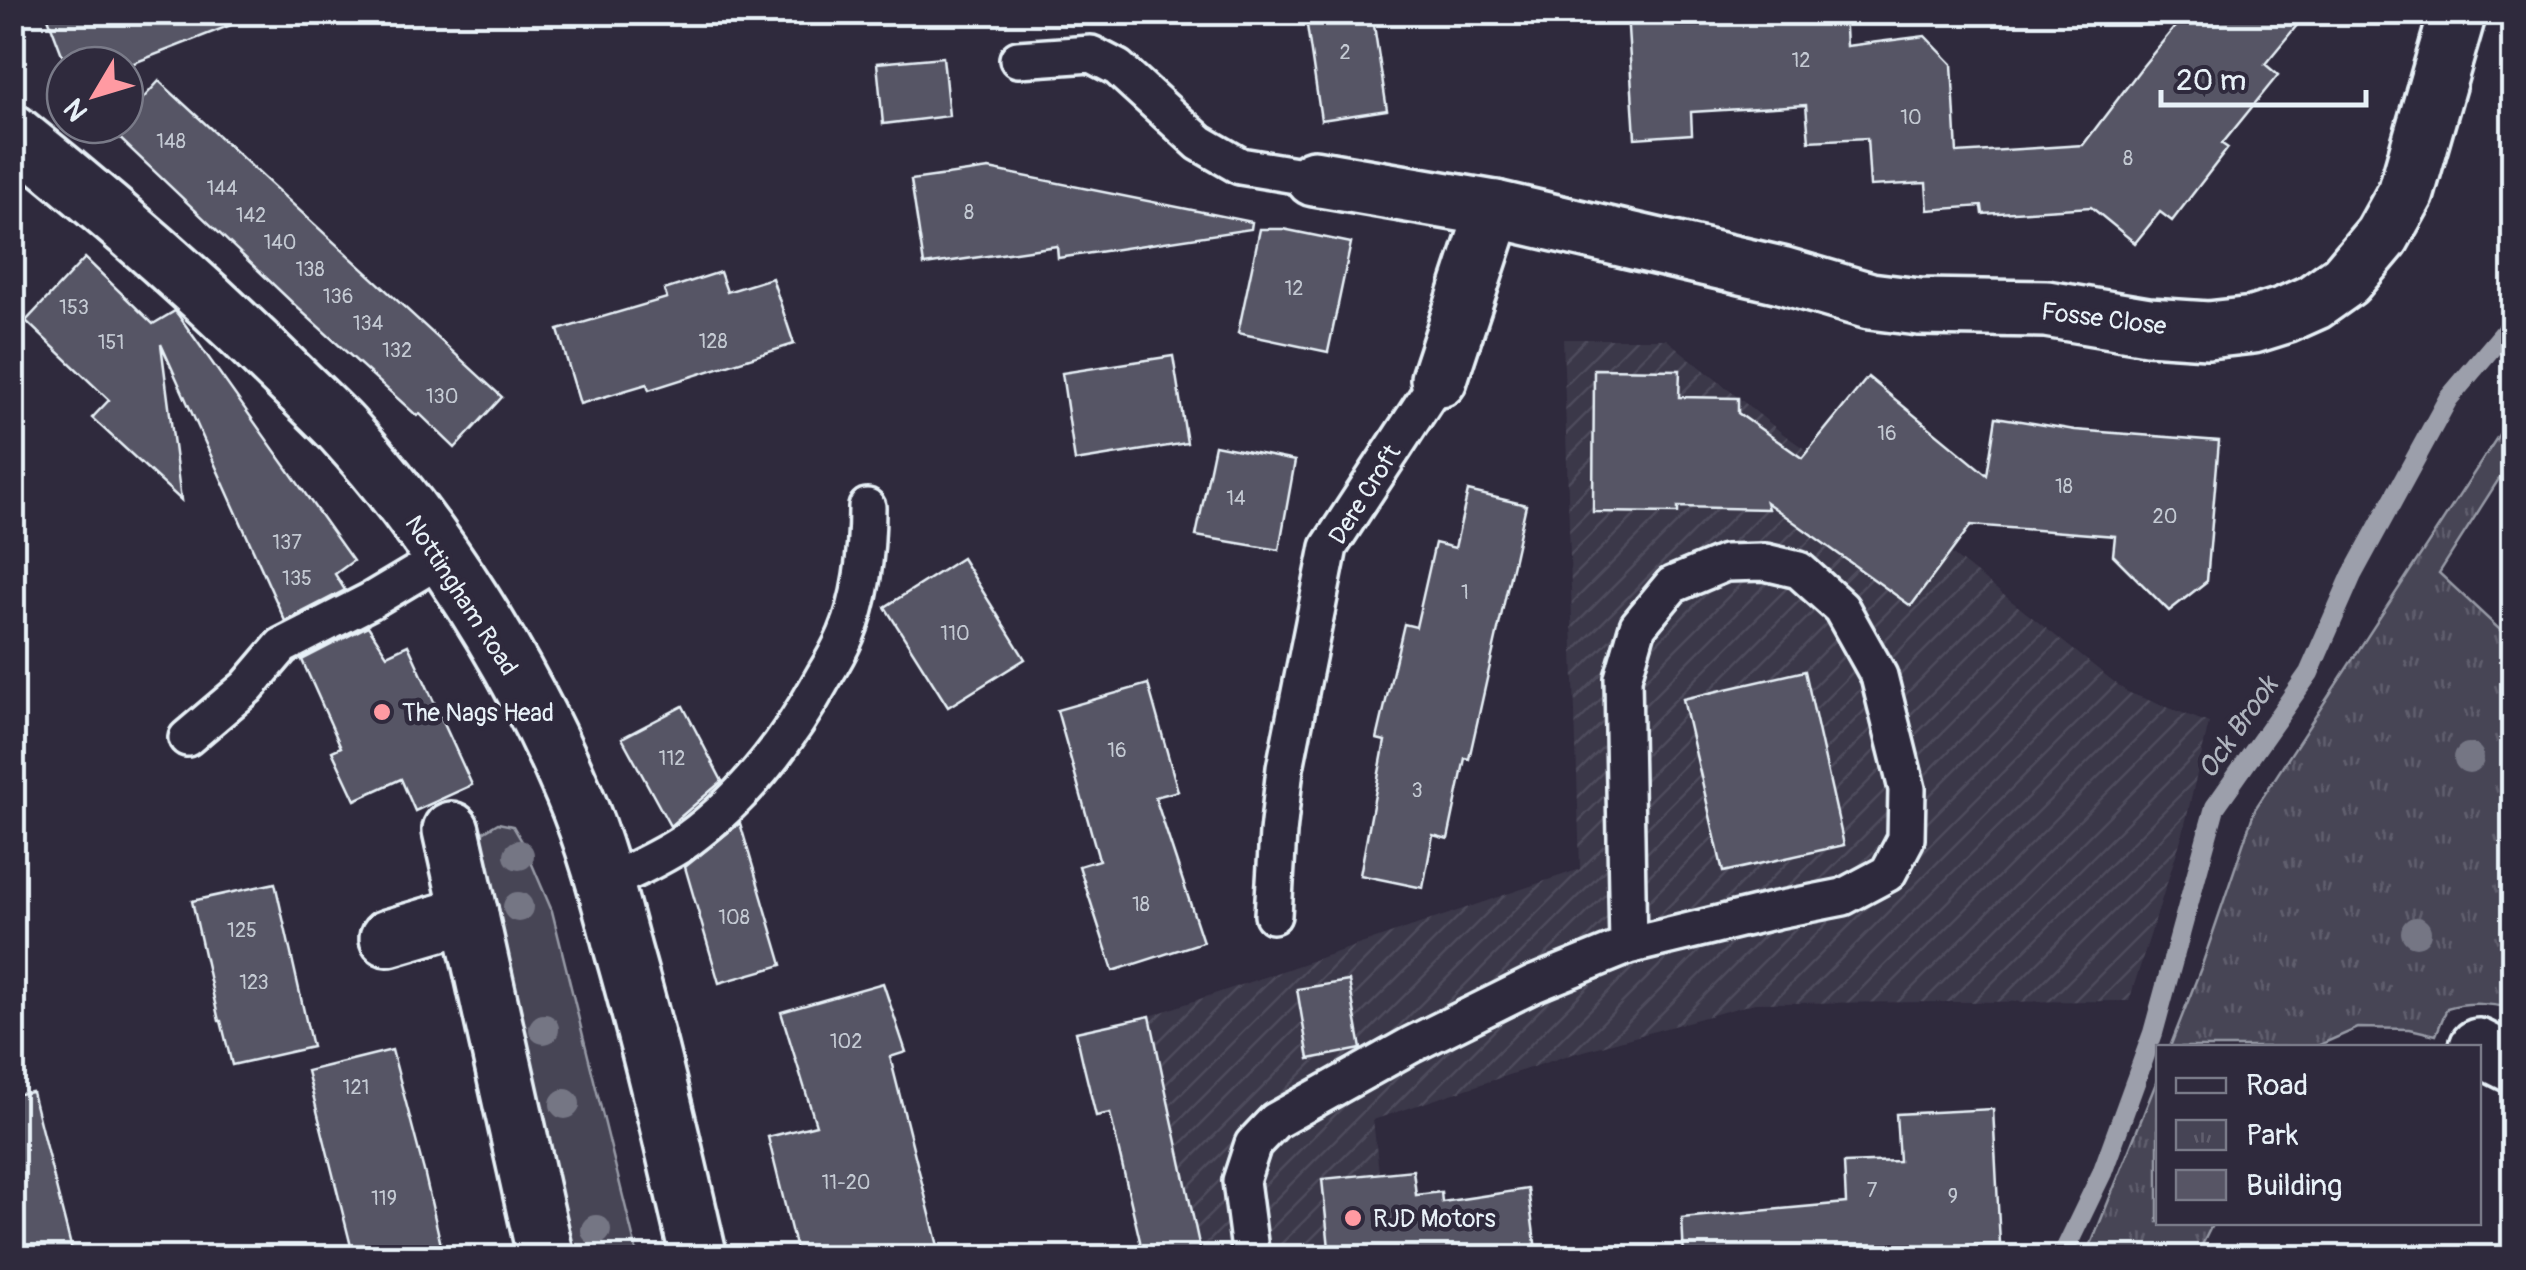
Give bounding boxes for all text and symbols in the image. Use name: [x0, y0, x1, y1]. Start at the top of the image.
house number: 2: [1339, 40, 1351, 65]
north arrow: [45, 45, 145, 145]
scale bar: [2161, 45, 2366, 107]
house number: 12: [1792, 48, 1811, 73]
text: 20 m: [2176, 62, 2246, 99]
text: N: [57, 91, 96, 128]
house number: 10: [1900, 105, 1922, 130]
house number: 148: [156, 129, 186, 154]
house number: 8: [2123, 146, 2133, 171]
house number: 144: [206, 176, 238, 201]
house number: 8: [964, 200, 974, 225]
house number: 142: [236, 203, 266, 228]
house number: 140: [263, 230, 297, 255]
house number: 138: [295, 257, 325, 282]
house number: 12: [1285, 276, 1304, 301]
house number: 136: [323, 284, 353, 309]
house number: 153: [59, 295, 89, 320]
street label: Fosse Close: [2040, 296, 2169, 343]
house number: 134: [353, 311, 384, 336]
house number: 128: [698, 329, 728, 354]
house number: 151: [98, 330, 124, 355]
house number: 132: [382, 338, 412, 363]
house number: 130: [426, 384, 458, 409]
house number: 16: [1877, 421, 1897, 446]
street label: Dere Croft: [1323, 438, 1408, 550]
house number: 18: [2055, 474, 2073, 499]
house number: 14: [1226, 486, 1246, 511]
house number: 20: [2153, 504, 2177, 529]
street label: Nottingham Road: [398, 510, 524, 682]
house number: 137: [272, 530, 302, 555]
house number: 135: [282, 566, 312, 591]
house number: 1: [1461, 580, 1469, 605]
house number: 110: [940, 621, 970, 646]
water label: Ock Brook: [2190, 668, 2287, 786]
place label: The Nags Head: [402, 698, 554, 729]
marker: The Nags Head: [371, 701, 393, 723]
house number: 16: [1107, 738, 1127, 763]
house number: 112: [659, 746, 685, 771]
house number: 3: [1411, 778, 1423, 803]
house number: 18: [1132, 892, 1150, 917]
house number: 108: [718, 905, 750, 930]
house number: 125: [227, 918, 257, 943]
house number: 123: [239, 970, 269, 995]
house number: 102: [830, 1029, 862, 1054]
legend: [2156, 1045, 2481, 1225]
text: Road: [2246, 1067, 2308, 1104]
house number: 121: [343, 1075, 369, 1100]
text: Park: [2246, 1117, 2299, 1154]
text: Building: [2246, 1167, 2342, 1204]
house number: 11-20: [822, 1170, 871, 1195]
house number: 7: [1867, 1178, 1878, 1203]
house number: 9: [1948, 1184, 1958, 1209]
house number: 119: [371, 1186, 397, 1211]
place label: RJD Motors: [1373, 1204, 1496, 1235]
marker: RJD Motors: [1342, 1207, 1364, 1229]

